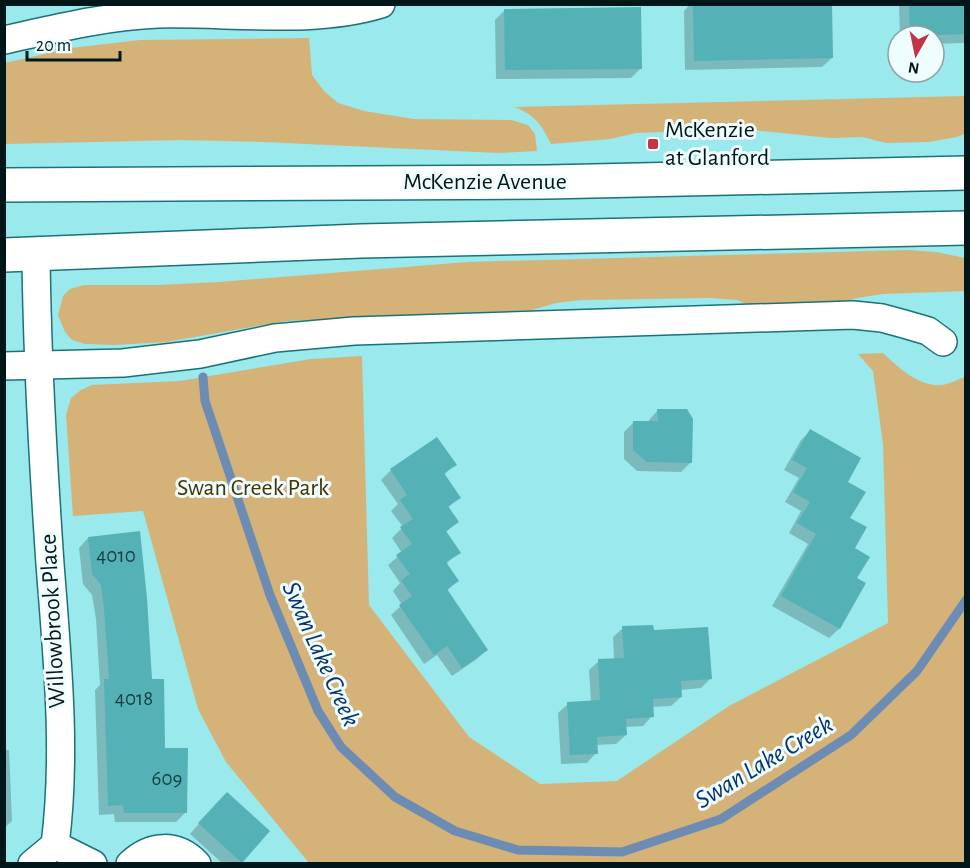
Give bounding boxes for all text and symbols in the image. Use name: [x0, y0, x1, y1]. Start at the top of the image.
scale bar: [27, 24, 120, 62]
north arrow: [886, 24, 946, 84]
text: 20 m: [36, 37, 71, 55]
text: N: [907, 59, 921, 77]
place label: McKenzie at Glanford: [665, 118, 769, 170]
marker: McKenzie at Glanford: [646, 137, 660, 151]
street label: McKenzie Avenue: [403, 170, 567, 194]
park label: Swan Creek Park: [177, 476, 329, 500]
street label: Willowbrook Place: [36, 533, 70, 709]
house number: 4010: [96, 545, 136, 566]
water label: Swan Lake Creek: [278, 578, 364, 730]
house number: 4018: [115, 688, 153, 709]
water label: Swan Lake Creek: [691, 711, 837, 813]
house number: 609: [152, 768, 182, 789]

